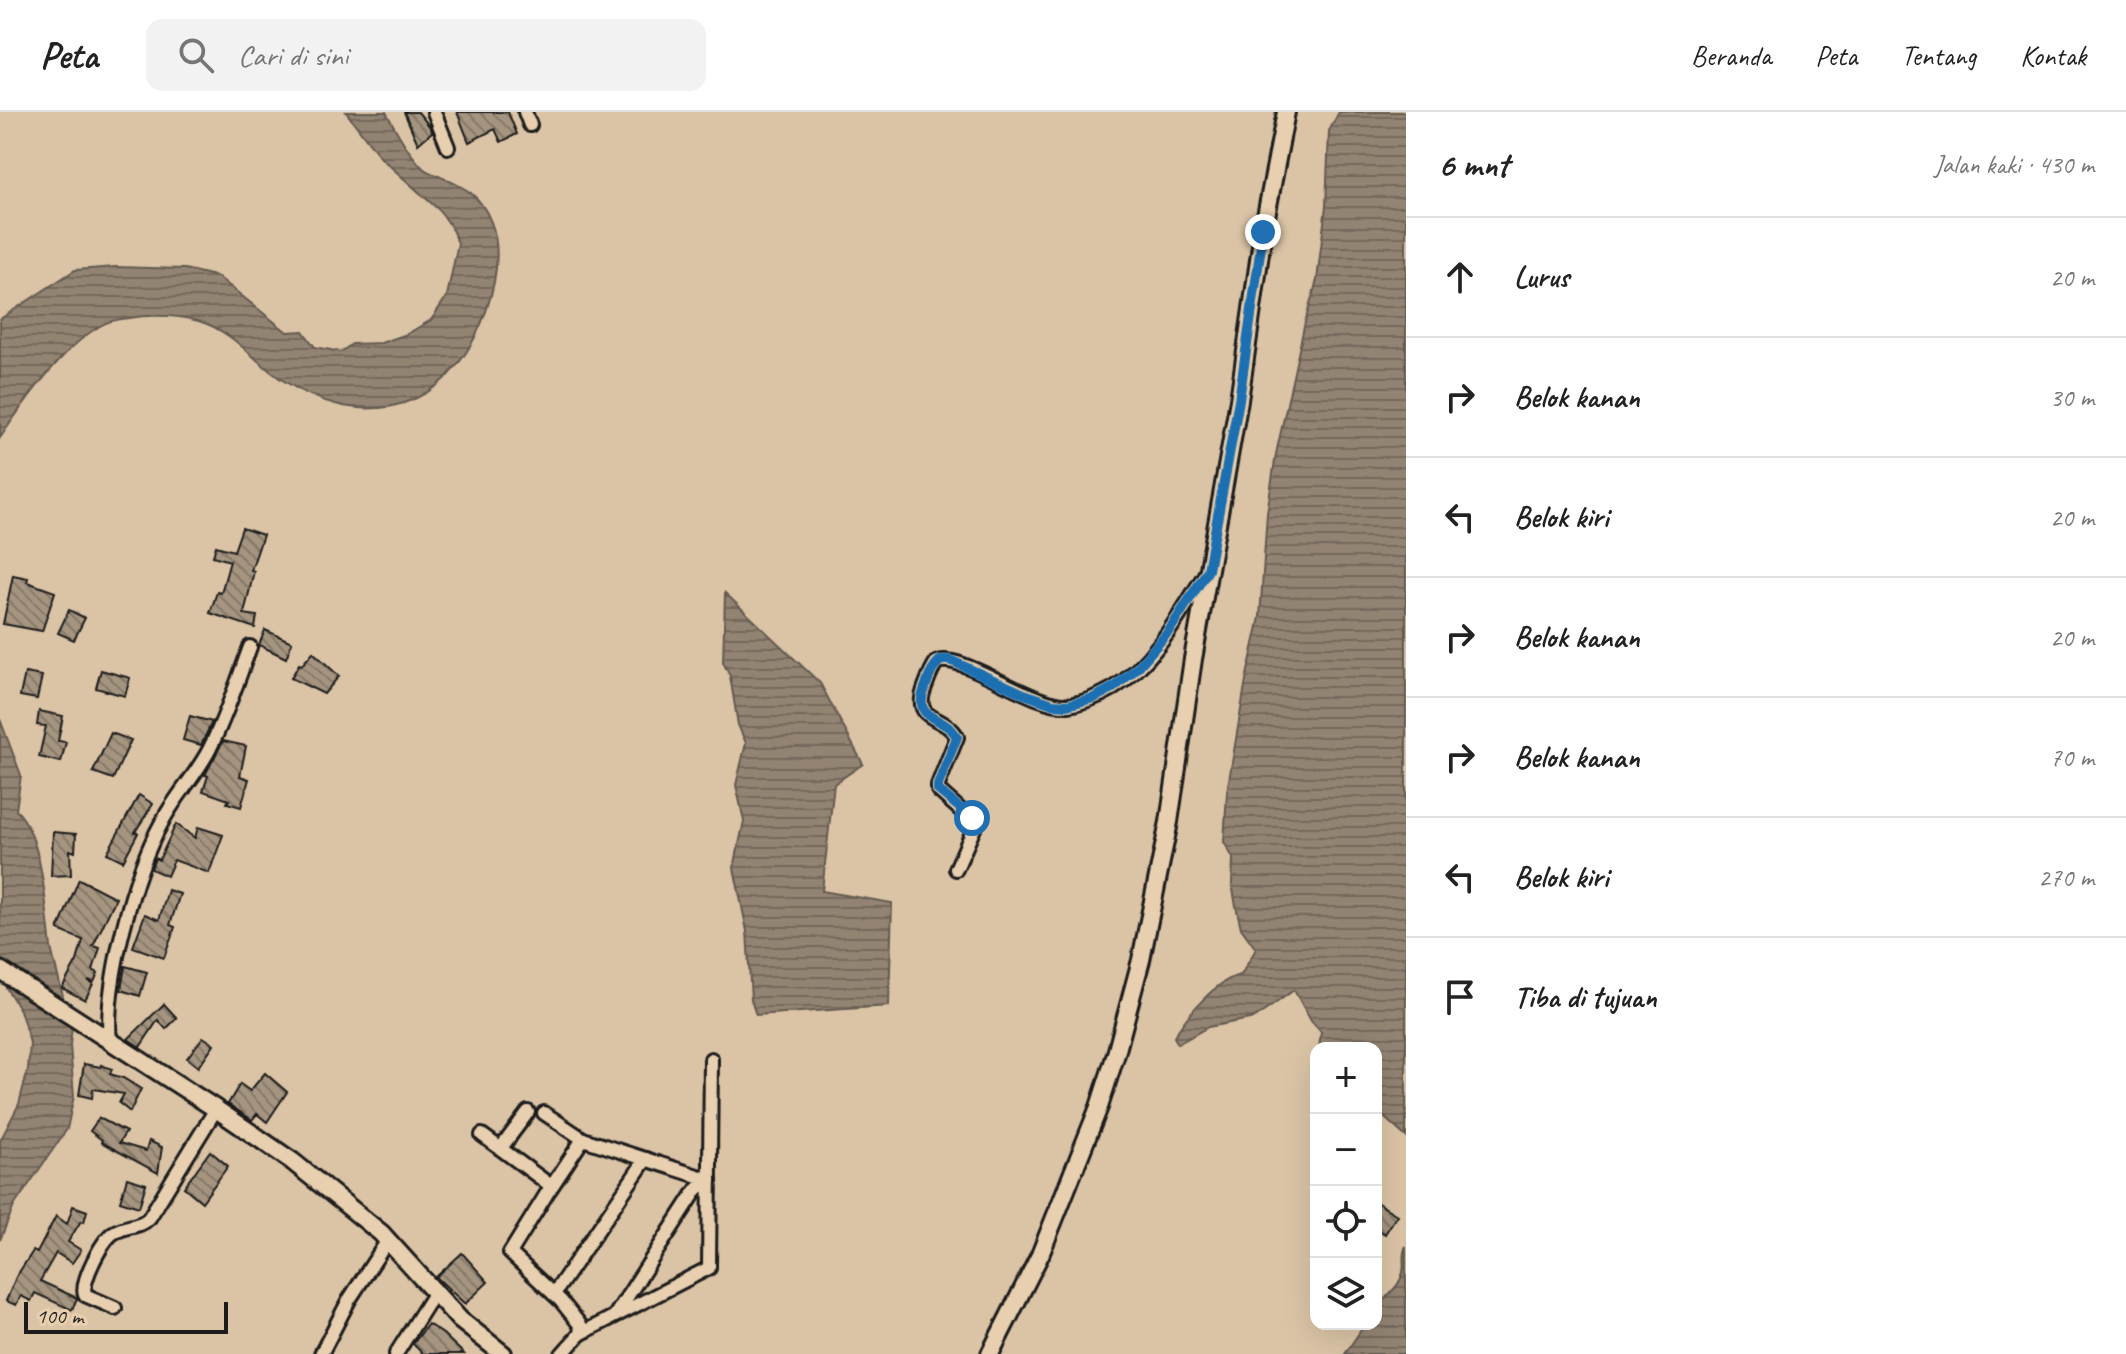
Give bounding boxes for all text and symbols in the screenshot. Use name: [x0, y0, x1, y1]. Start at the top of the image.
search box: [146, 19, 706, 91]
text: Peta: [40, 32, 98, 79]
icon: search: [174, 33, 218, 77]
text: Cari di sini: [238, 36, 348, 74]
text: Beranda: [1691, 38, 1771, 73]
text: Peta: [1815, 38, 1857, 73]
text: Tentang: [1901, 38, 1976, 73]
text: Kontak: [2020, 38, 2086, 73]
text: 6 mnt: [1438, 143, 1508, 186]
text: Jalan kaki · 430 m: [1934, 148, 2094, 181]
route end: [1245, 214, 1281, 250]
icon: ahead: [1438, 255, 1482, 299]
text: Lurus: [1514, 258, 1569, 296]
text: 20 m: [2050, 261, 2094, 294]
icon: right: [1438, 375, 1482, 419]
text: Belok kanan: [1514, 378, 1639, 416]
text: 30 m: [2050, 381, 2094, 414]
icon: left: [1438, 495, 1482, 539]
text: Belok kiri: [1514, 498, 1609, 536]
text: 20 m: [2050, 501, 2094, 534]
icon: right: [1438, 615, 1482, 659]
text: Belok kanan: [1514, 618, 1639, 656]
text: 20 m: [2050, 621, 2094, 654]
icon: right: [1438, 735, 1482, 779]
text: Belok kanan: [1514, 738, 1639, 776]
text: 70 m: [2050, 741, 2094, 774]
route start: [954, 800, 990, 836]
icon: left: [1438, 855, 1482, 899]
text: Belok kiri: [1514, 858, 1609, 896]
text: 270 m: [2038, 861, 2094, 894]
icon: arrive: [1438, 975, 1482, 1019]
text: Tiba di tujuan: [1514, 978, 1657, 1016]
map controls: [1310, 1042, 1382, 1330]
button: +: [1310, 1042, 1382, 1114]
button: −: [1310, 1114, 1382, 1186]
button: locate: [1310, 1186, 1382, 1258]
button: layers: [1310, 1258, 1382, 1330]
scale bar: [24, 1298, 228, 1334]
text: 100 m: [36, 1302, 83, 1330]

